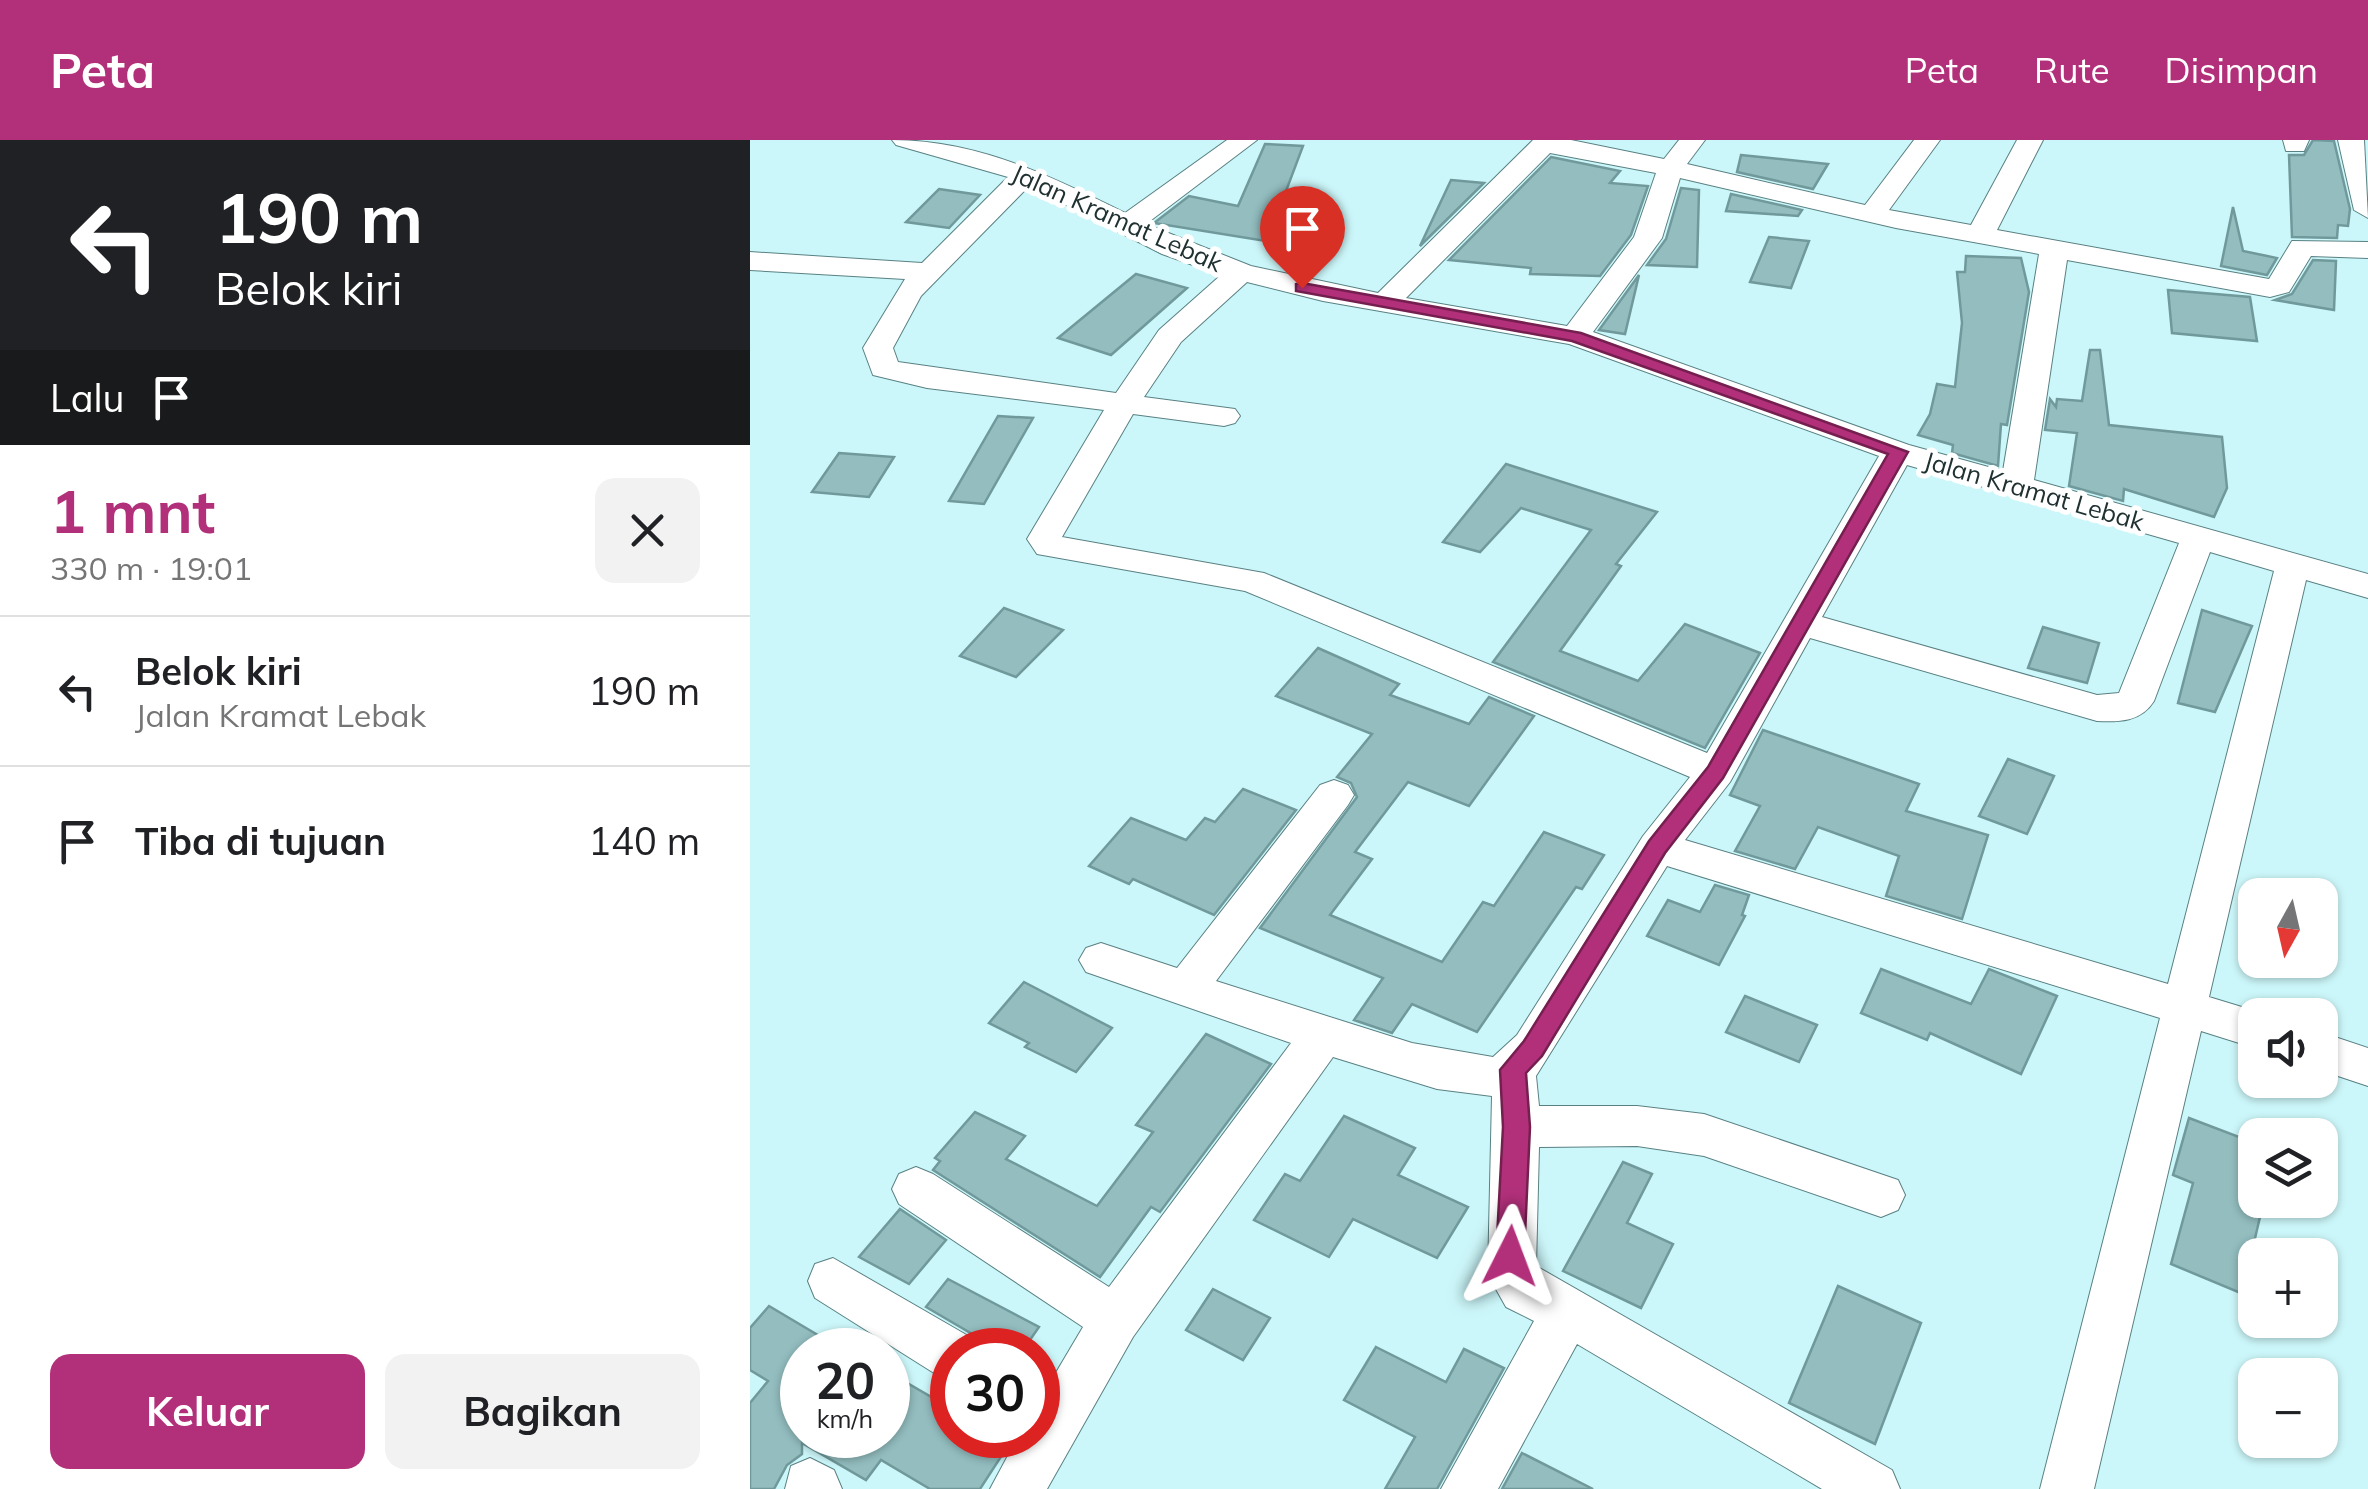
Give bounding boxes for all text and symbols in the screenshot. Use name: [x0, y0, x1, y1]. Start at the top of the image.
text: Peta: [50, 40, 155, 100]
text: Peta: [1905, 48, 1979, 92]
text: Rute: [2034, 48, 2110, 92]
text: Disimpan: [2165, 48, 2318, 92]
street label: Jalan Kramat Lebak: [1007, 157, 1228, 278]
text: 190 m: [215, 173, 423, 261]
icon: left: [50, 180, 180, 310]
pin: [1260, 186, 1345, 289]
icon: arrive: [1275, 201, 1330, 256]
text: Belok kiri: [215, 260, 402, 316]
icon: arrive: [144, 370, 199, 425]
text: Lalu: [50, 374, 124, 422]
street label: Jalan Kramat Lebak: [1921, 444, 2149, 537]
text: 1 mnt: [50, 473, 215, 548]
button: close: [595, 478, 700, 583]
text: 330 m · 19:01: [50, 548, 252, 588]
text: Belok kiri: [135, 647, 302, 695]
icon: left: [50, 664, 105, 719]
text: 190 m: [588, 667, 700, 715]
text: Jalan Kramat Lebak: [135, 695, 426, 735]
icon: arrive: [50, 814, 105, 869]
text: Tiba di tujuan: [135, 817, 386, 865]
text: 140 m: [588, 817, 700, 865]
north arrow: [2238, 878, 2338, 978]
map controls: [2238, 878, 2338, 1458]
button: sound: [2238, 998, 2338, 1098]
button: layers: [2238, 1118, 2338, 1218]
position arrow: [1458, 1204, 1562, 1308]
button: +: [2238, 1238, 2338, 1338]
speed limit sign: 30: [930, 1328, 1060, 1458]
text: 20: [815, 1349, 875, 1412]
button: Keluar: [50, 1354, 365, 1469]
button: Bagikan: [385, 1354, 700, 1469]
button: −: [2238, 1358, 2338, 1458]
text: km/h: [817, 1403, 873, 1434]

